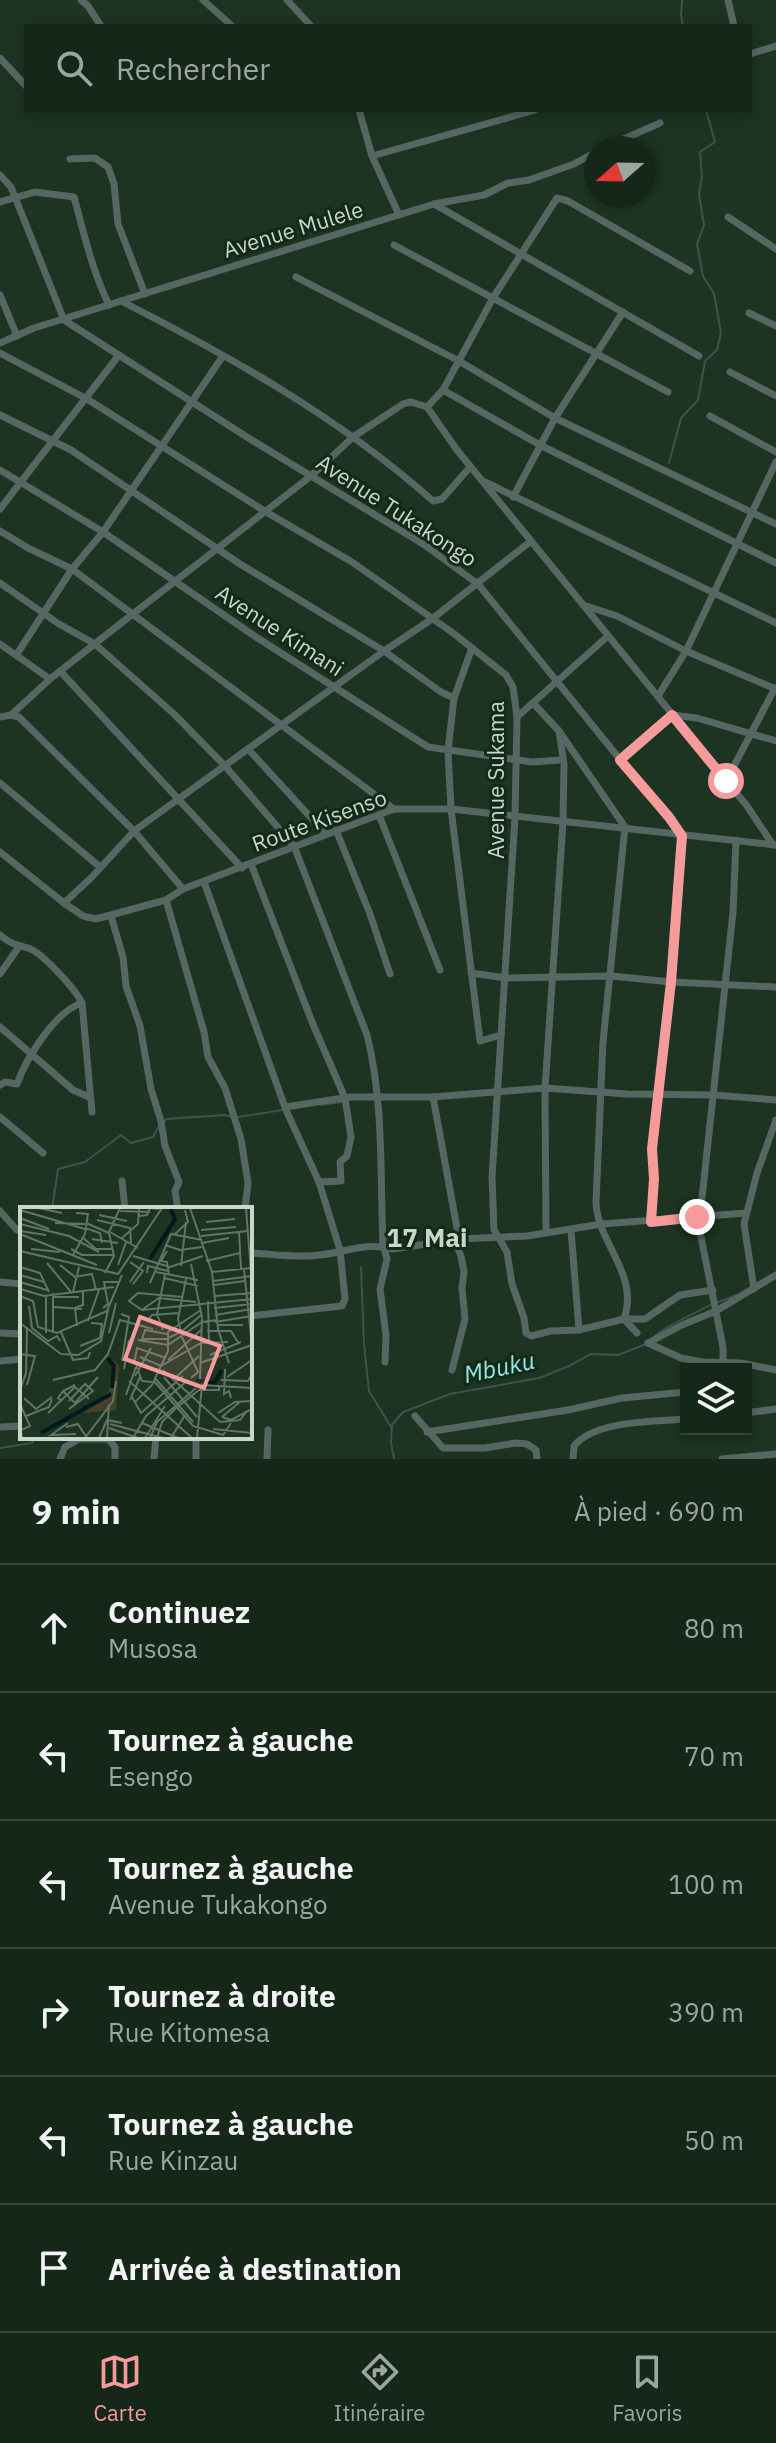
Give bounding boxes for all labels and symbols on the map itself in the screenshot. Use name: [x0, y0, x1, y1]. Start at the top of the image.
north arrow: [584, 136, 656, 208]
street label: Avenue Mulele: [219, 194, 367, 264]
street label: Avenue Tukakongo: [311, 447, 483, 573]
street label: Avenue Kimani: [210, 578, 350, 682]
street label: Avenue Sukama: [481, 701, 510, 859]
route start: [708, 763, 744, 799]
street label: Route Kisenso: [248, 782, 390, 858]
route end: [679, 1199, 715, 1235]
inset map: [20, 1207, 252, 1439]
district label: 17 Mai: [387, 1220, 467, 1254]
water label: Mbuku: [460, 1344, 538, 1390]

